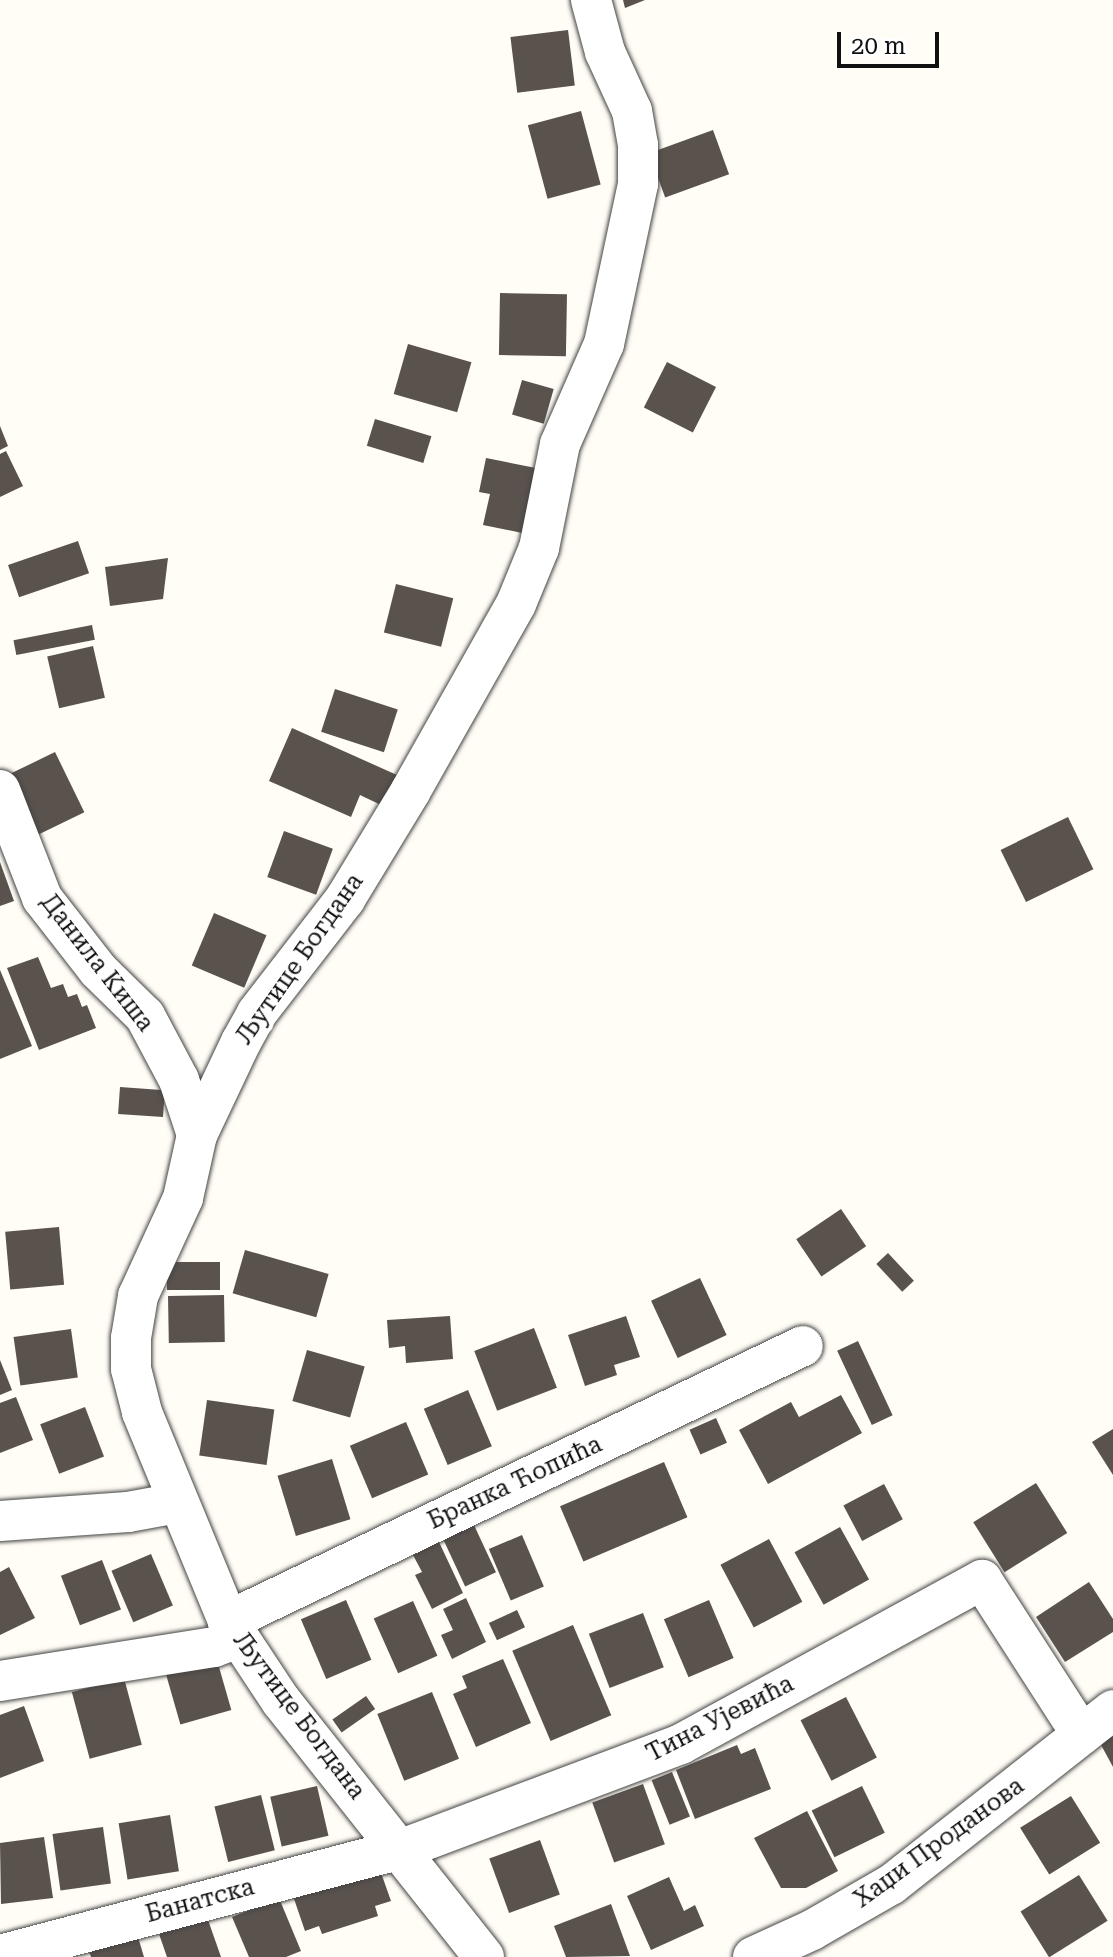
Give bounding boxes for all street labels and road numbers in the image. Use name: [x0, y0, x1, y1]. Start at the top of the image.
street label: Љутице Богдана: [230, 868, 370, 1050]
street label: Данила Киша: [34, 888, 160, 1038]
street label: Бранка Ћопића: [423, 1430, 607, 1536]
street label: Љутице Богдана: [227, 1627, 371, 1805]
street label: Тина Ујевића: [642, 1670, 798, 1768]
street label: Хаџи Проданова: [848, 1772, 1030, 1914]
street label: Банатска: [143, 1873, 257, 1929]

